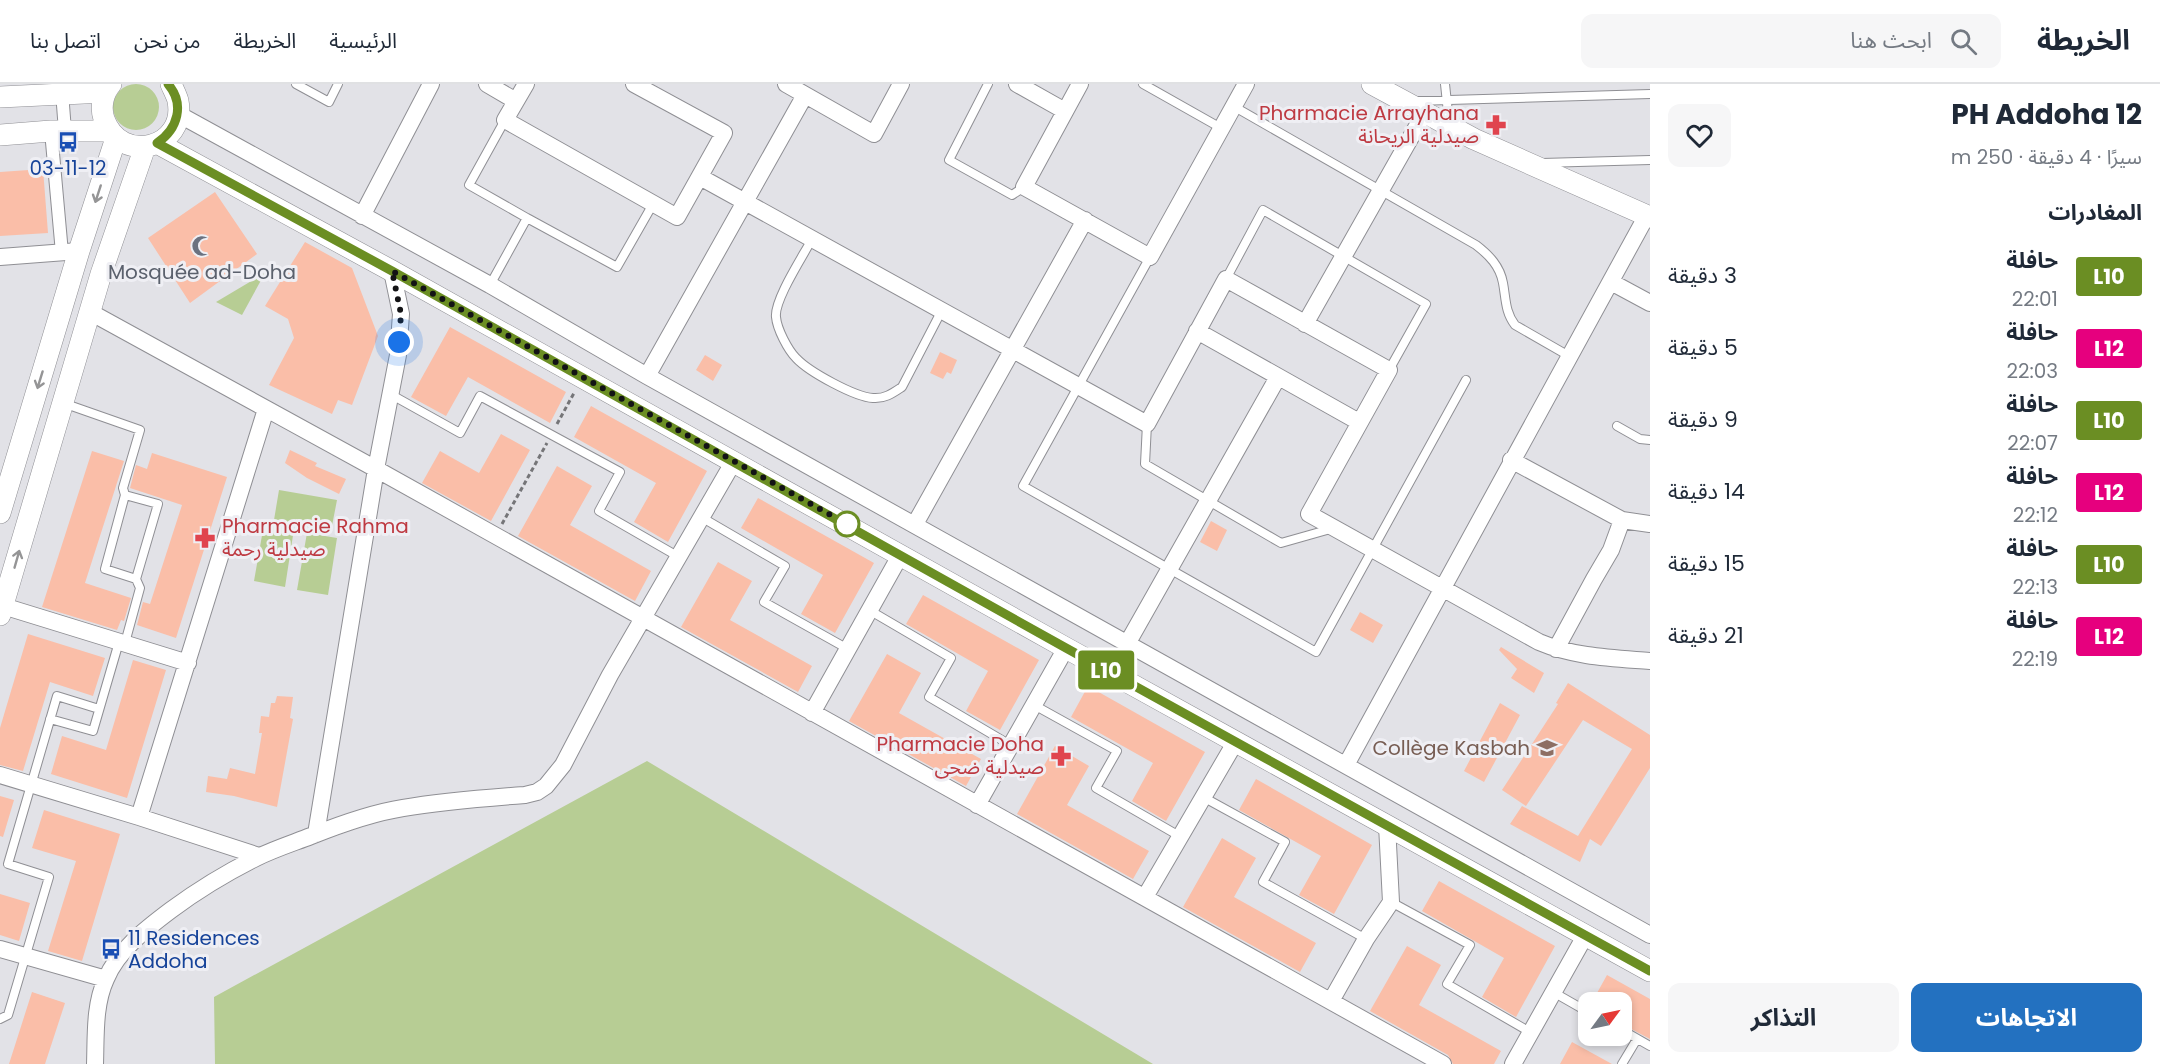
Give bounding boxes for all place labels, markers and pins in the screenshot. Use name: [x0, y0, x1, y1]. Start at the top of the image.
place label: Pharmacie Arrayhana صيدلية الريحانة: [1259, 99, 1479, 150]
pharmacy icon: Pharmacie Arrayhana صيدلية الريحانة: [1484, 113, 1508, 137]
bus stop icon: 03-11-12: [56, 130, 80, 154]
place label: 03-11-12: [29, 154, 107, 182]
mosque icon: Mosquée ad-Doha: [190, 234, 214, 258]
place label: Mosquée ad-Doha: [108, 258, 296, 286]
unlabelled marker: [834, 511, 860, 537]
place label: Pharmacie Rahma صيدلية رحمة: [222, 512, 409, 563]
pharmacy icon: Pharmacie Rahma صيدلية رحمة: [193, 526, 217, 550]
place label: Pharmacie Doha صيدلية ضحى: [876, 730, 1044, 781]
place label: Collège Kasbah: [1372, 734, 1530, 762]
school or university icon: Collège Kasbah: [1535, 736, 1559, 760]
pharmacy icon: Pharmacie Doha صيدلية ضحى: [1049, 744, 1073, 768]
place label: 11 Residences Addoha: [128, 924, 260, 975]
bus stop icon: 11 Residences Addoha: [99, 937, 123, 961]

